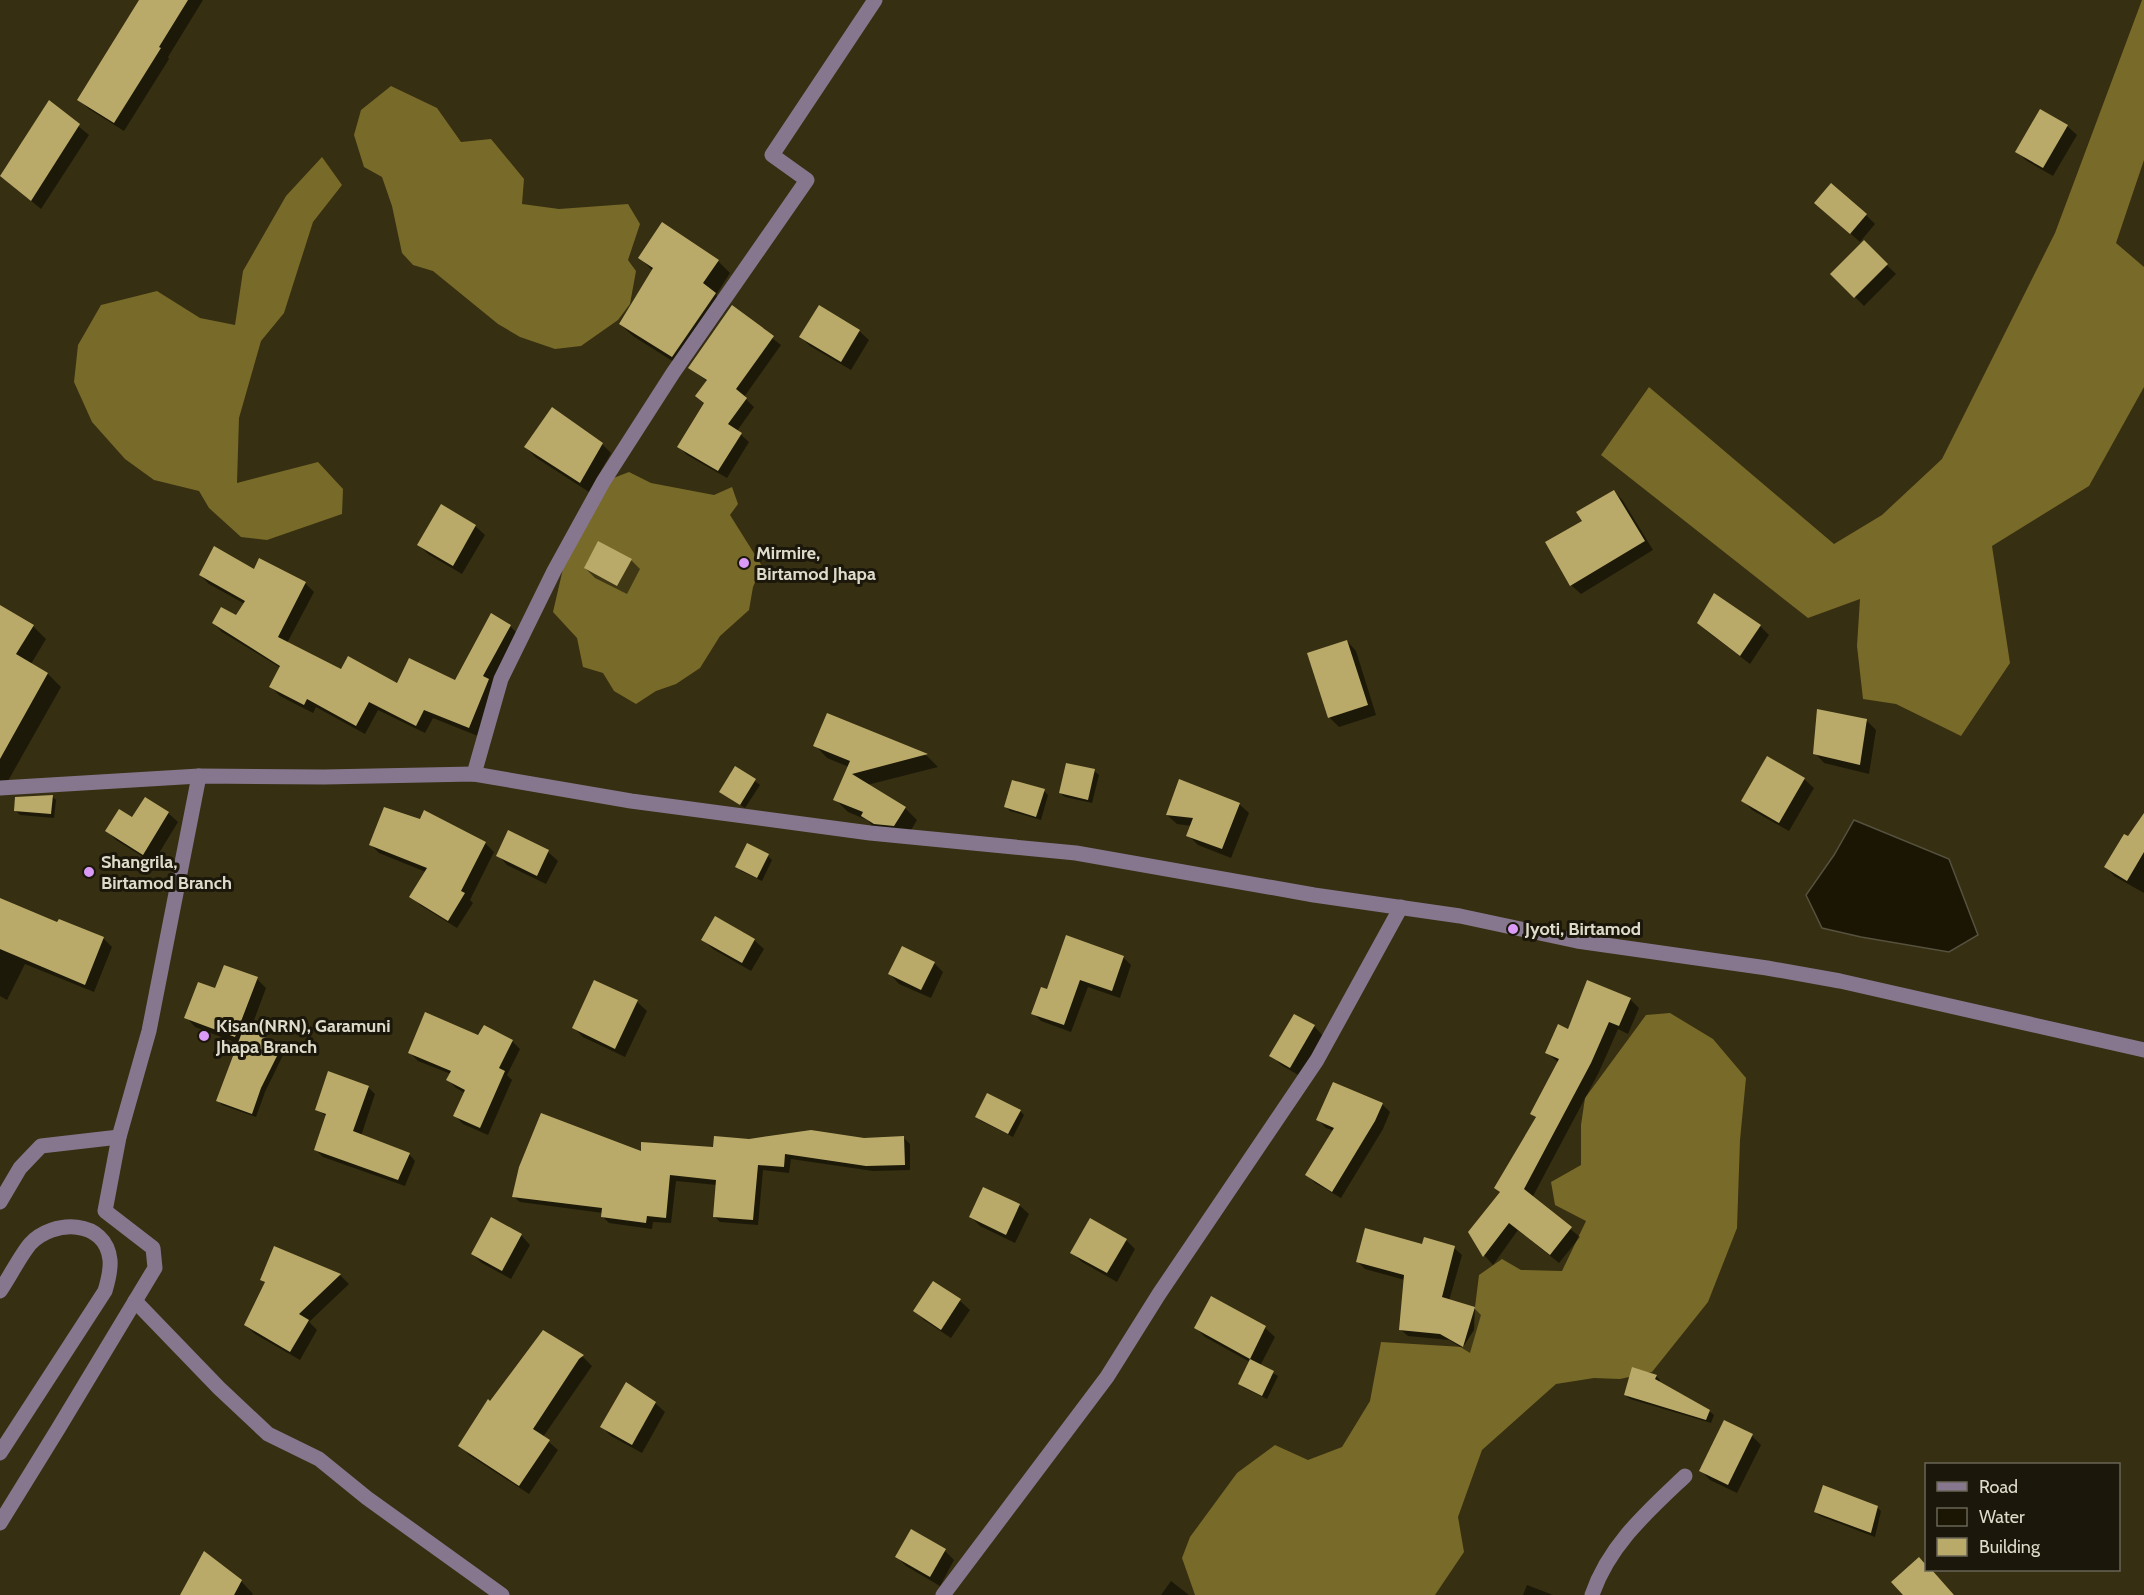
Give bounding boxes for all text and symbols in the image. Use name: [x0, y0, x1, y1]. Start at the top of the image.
place label: Mirmire, Birtamod Jhapa: [756, 542, 876, 585]
marker: Mirmire, Birtamod Jhapa: [737, 556, 751, 570]
place label: Shangrila, Birtamod Branch: [101, 851, 232, 894]
marker: Shangrila, Birtamod Branch: [82, 865, 96, 879]
place label: Jyoti, Birtamod: [1524, 918, 1641, 940]
marker: Jyoti, Birtamod: [1506, 922, 1520, 936]
place label: Kisan(NRN), Garamuni Jhapa Branch: [215, 1015, 391, 1058]
marker: Kisan(NRN), Garamuni Jhapa Branch: [197, 1029, 211, 1043]
legend: [1925, 1463, 2120, 1571]
text: Road: [1979, 1476, 2018, 1498]
text: Water: [1979, 1506, 2025, 1528]
text: Building: [1979, 1536, 2041, 1558]

